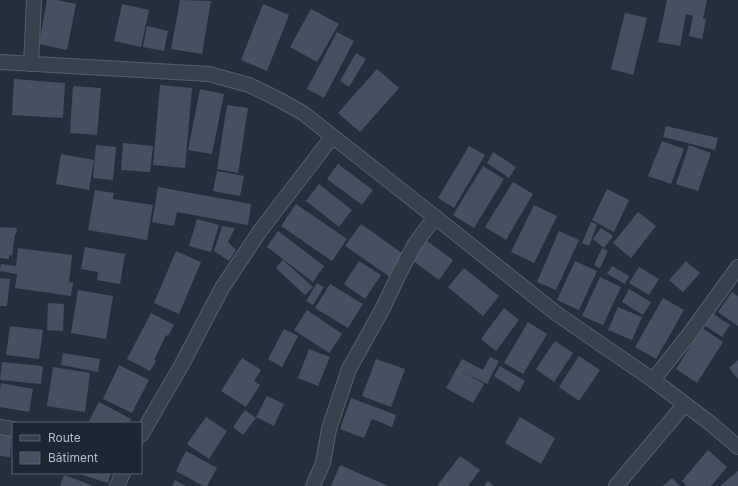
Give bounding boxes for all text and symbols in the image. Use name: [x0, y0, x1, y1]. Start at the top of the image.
legend: [12, 422, 142, 474]
text: Route: [48, 430, 81, 445]
text: Bâtiment: [48, 450, 98, 465]

